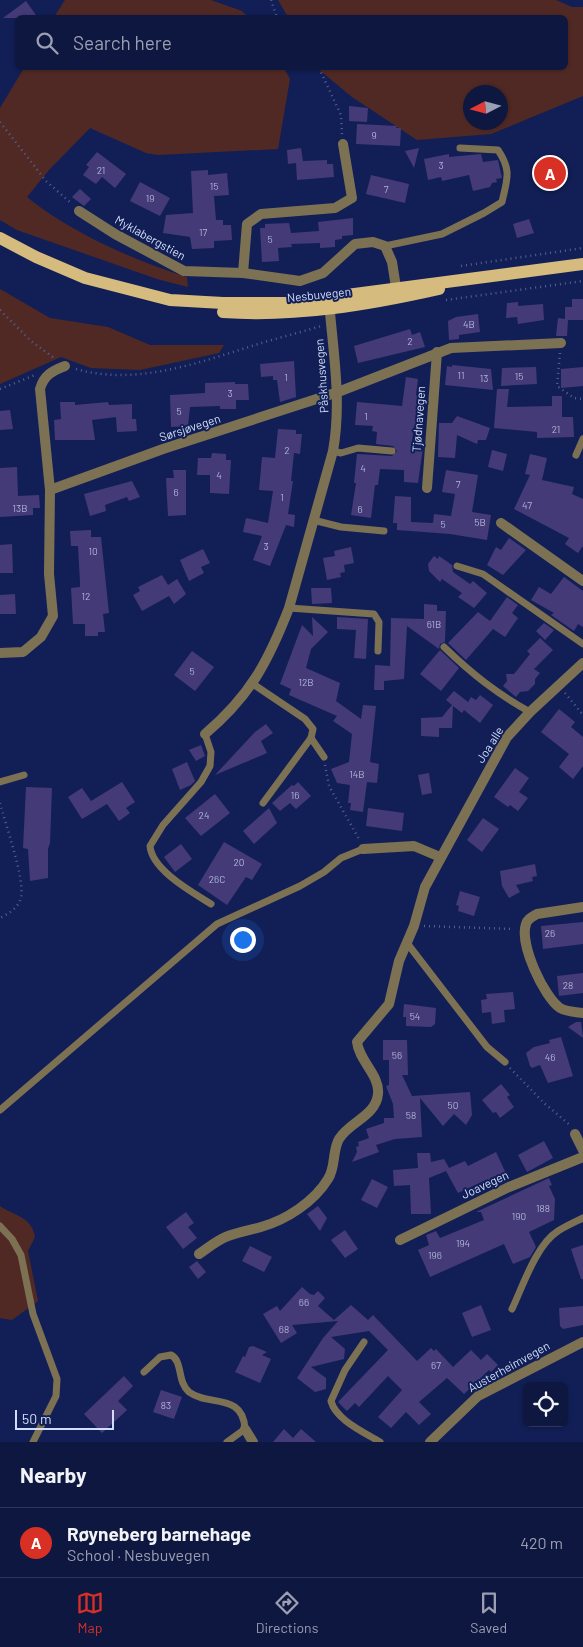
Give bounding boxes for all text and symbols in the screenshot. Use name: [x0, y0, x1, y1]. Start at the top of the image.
search box: [15, 15, 568, 70]
icon: search: [33, 29, 61, 57]
text: Search here: [73, 31, 172, 54]
north arrow: [463, 85, 508, 130]
house number: 9: [371, 129, 377, 141]
pin: A: [534, 154, 566, 192]
house number: 3: [438, 159, 444, 171]
house number: 21: [97, 164, 105, 176]
house number: 15: [210, 180, 218, 192]
house number: 7: [384, 183, 389, 195]
house number: 19: [146, 192, 154, 204]
street label: Myklabergstien: [113, 212, 188, 262]
house number: 17: [199, 226, 207, 238]
house number: 5: [267, 233, 273, 245]
street label: Nesbuvegen: [286, 284, 352, 304]
house number: 4B: [463, 318, 475, 330]
house number: 2: [407, 335, 413, 347]
street label: Påskhusvegen: [311, 338, 331, 414]
house number: 11: [457, 369, 465, 381]
house number: 15: [515, 370, 523, 382]
house number: 1: [284, 371, 288, 383]
house number: 13: [480, 372, 488, 384]
street label: Tjødnavegen: [409, 385, 427, 453]
house number: 3: [227, 387, 233, 399]
house number: 5: [176, 405, 182, 417]
house number: 1: [364, 410, 368, 422]
street label: Sørsjøvegen: [157, 411, 222, 444]
house number: 21: [552, 423, 560, 435]
house number: 2: [284, 444, 290, 456]
house number: 4: [360, 462, 366, 474]
house number: 4: [216, 469, 222, 481]
house number: 7: [456, 478, 461, 490]
house number: 6: [173, 486, 179, 498]
house number: 1: [280, 491, 284, 503]
house number: 47: [522, 499, 532, 511]
house number: 13B: [13, 502, 27, 514]
house number: 6: [357, 503, 363, 515]
house number: 5B: [474, 516, 486, 528]
house number: 5: [440, 518, 446, 530]
house number: 3: [263, 540, 269, 552]
house number: 10: [88, 545, 98, 557]
house number: 12: [82, 590, 90, 602]
house number: 61B: [427, 618, 441, 630]
house number: 5: [189, 665, 195, 677]
house number: 12B: [298, 676, 314, 688]
street label: Joa alle: [473, 724, 506, 765]
house number: 14B: [349, 768, 365, 780]
house number: 16: [291, 789, 299, 801]
house number: 24: [199, 809, 209, 821]
house number: 20: [233, 856, 245, 868]
house number: 26C: [209, 873, 225, 885]
your location: [230, 927, 256, 953]
house number: 26: [545, 927, 555, 939]
house number: 28: [563, 979, 573, 991]
house number: 54: [410, 1010, 420, 1022]
house number: 56: [392, 1049, 402, 1061]
house number: 46: [545, 1051, 555, 1063]
house number: 50: [448, 1099, 458, 1111]
house number: 58: [406, 1109, 416, 1121]
street label: Joavegen: [459, 1167, 511, 1201]
house number: 188: [536, 1202, 550, 1214]
house number: 190: [512, 1210, 526, 1222]
house number: 194: [456, 1237, 470, 1249]
house number: 196: [428, 1249, 442, 1261]
house number: 66: [299, 1296, 309, 1308]
house number: 68: [279, 1323, 289, 1335]
street label: Austerheimvegen: [465, 1338, 552, 1394]
house number: 67: [431, 1359, 441, 1371]
map controls: [523, 1382, 568, 1427]
button: locate: [523, 1382, 568, 1427]
house number: 83: [161, 1399, 171, 1411]
scale bar: [15, 1407, 114, 1430]
text: 50 m: [22, 1410, 51, 1427]
text: Nearby: [20, 1462, 86, 1487]
text: Røyneberg barnehage: [67, 1522, 251, 1545]
text: A: [31, 1533, 41, 1552]
text: 420 m: [520, 1533, 563, 1552]
text: School · Nesbuvegen: [67, 1545, 210, 1564]
tab: Map: [76, 1589, 104, 1636]
tab: Directions: [256, 1589, 318, 1636]
tab: Saved: [470, 1589, 507, 1636]

